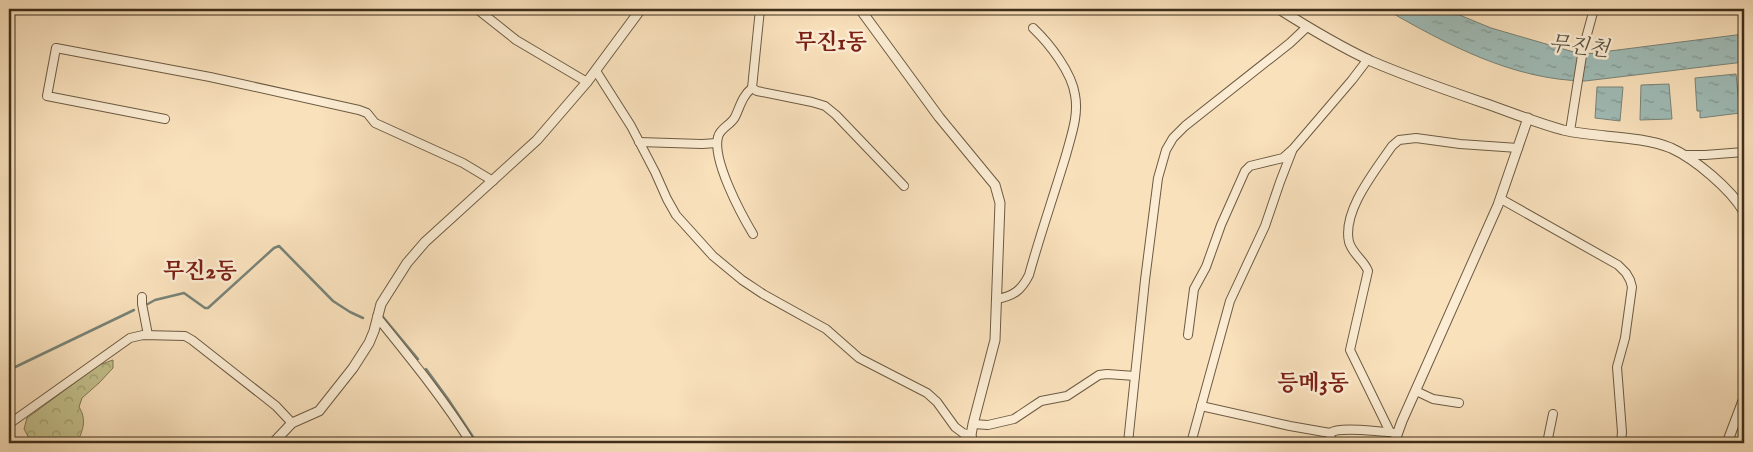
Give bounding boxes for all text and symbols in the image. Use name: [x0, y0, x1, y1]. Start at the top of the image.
district label: 무진1동: [795, 29, 867, 57]
water label: 무진천: [1547, 31, 1612, 64]
district label: 무진2동: [163, 258, 237, 286]
district label: 등메3동: [1277, 370, 1349, 398]

